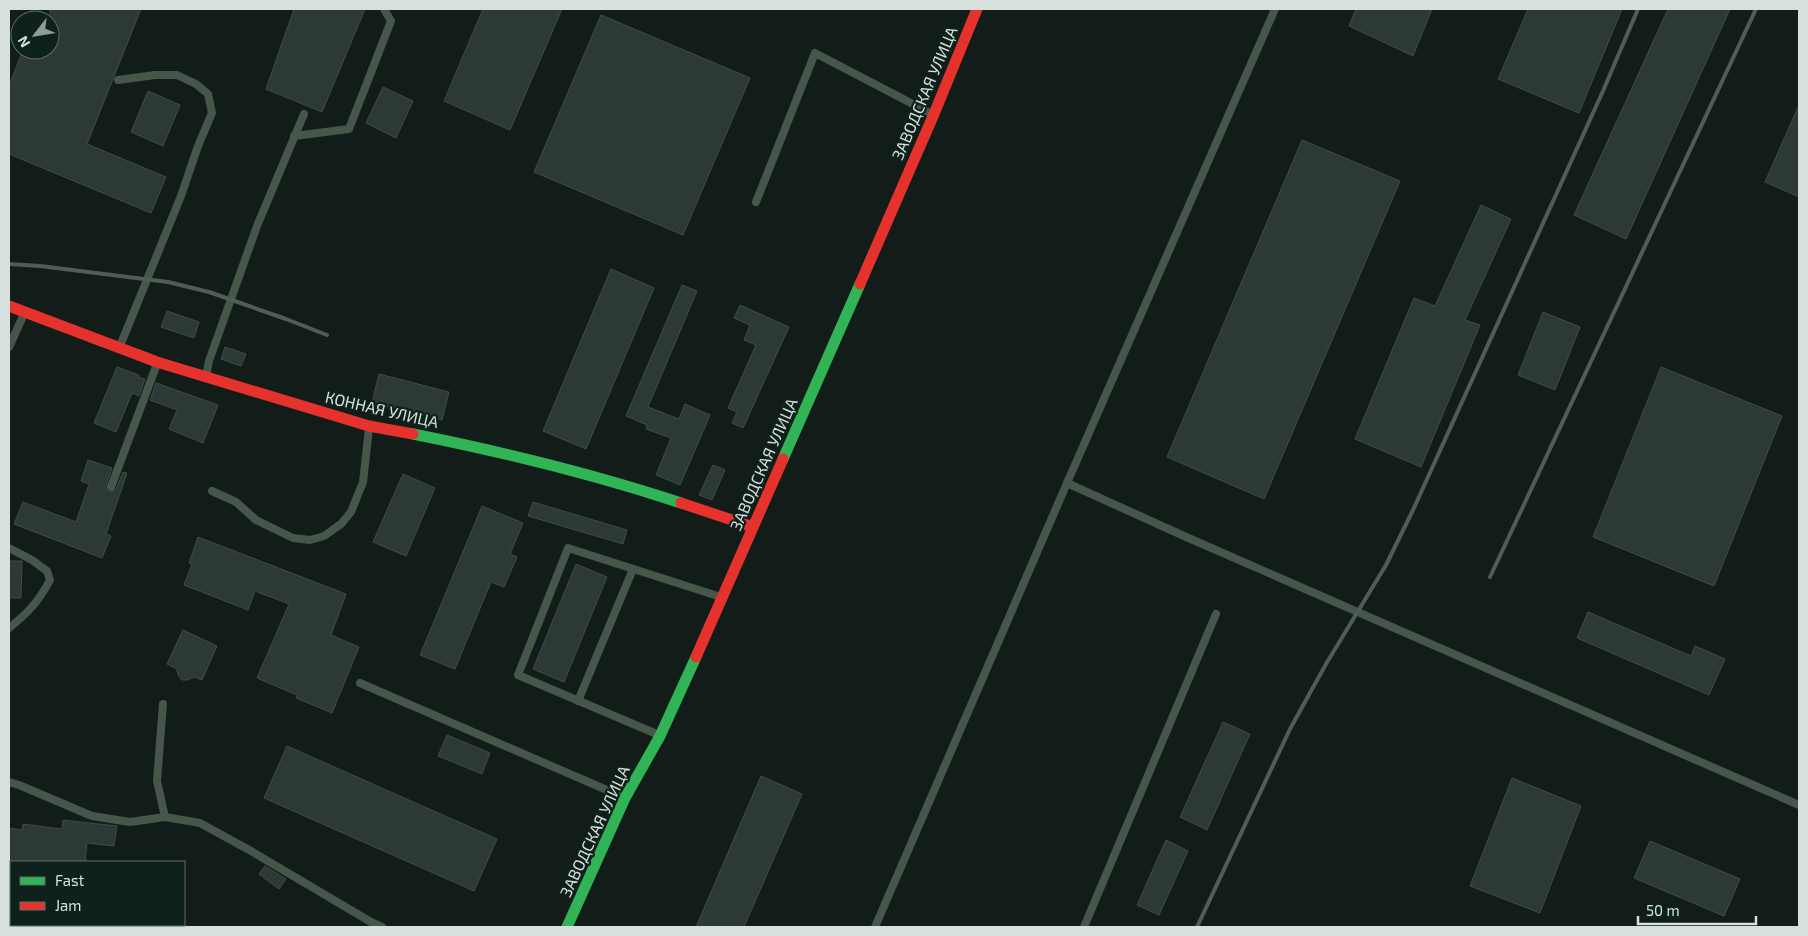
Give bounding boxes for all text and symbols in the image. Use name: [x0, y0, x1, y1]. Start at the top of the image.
north arrow: [10, 10, 60, 60]
street label: ЗАВОДСКАЯ УЛИЦА: [887, 23, 961, 162]
text: N: [14, 33, 33, 51]
street label: КОННАЯ УЛИЦА: [324, 387, 441, 431]
street label: ЗАВОДСКАЯ УЛИЦА: [725, 395, 801, 533]
street label: ЗАВОДСКАЯ УЛИЦА: [555, 762, 633, 900]
legend: [10, 861, 185, 926]
text: Fast: [55, 871, 85, 889]
scale bar: [1638, 894, 1756, 926]
text: Jam: [55, 896, 81, 914]
text: 50 m: [1646, 901, 1680, 919]

